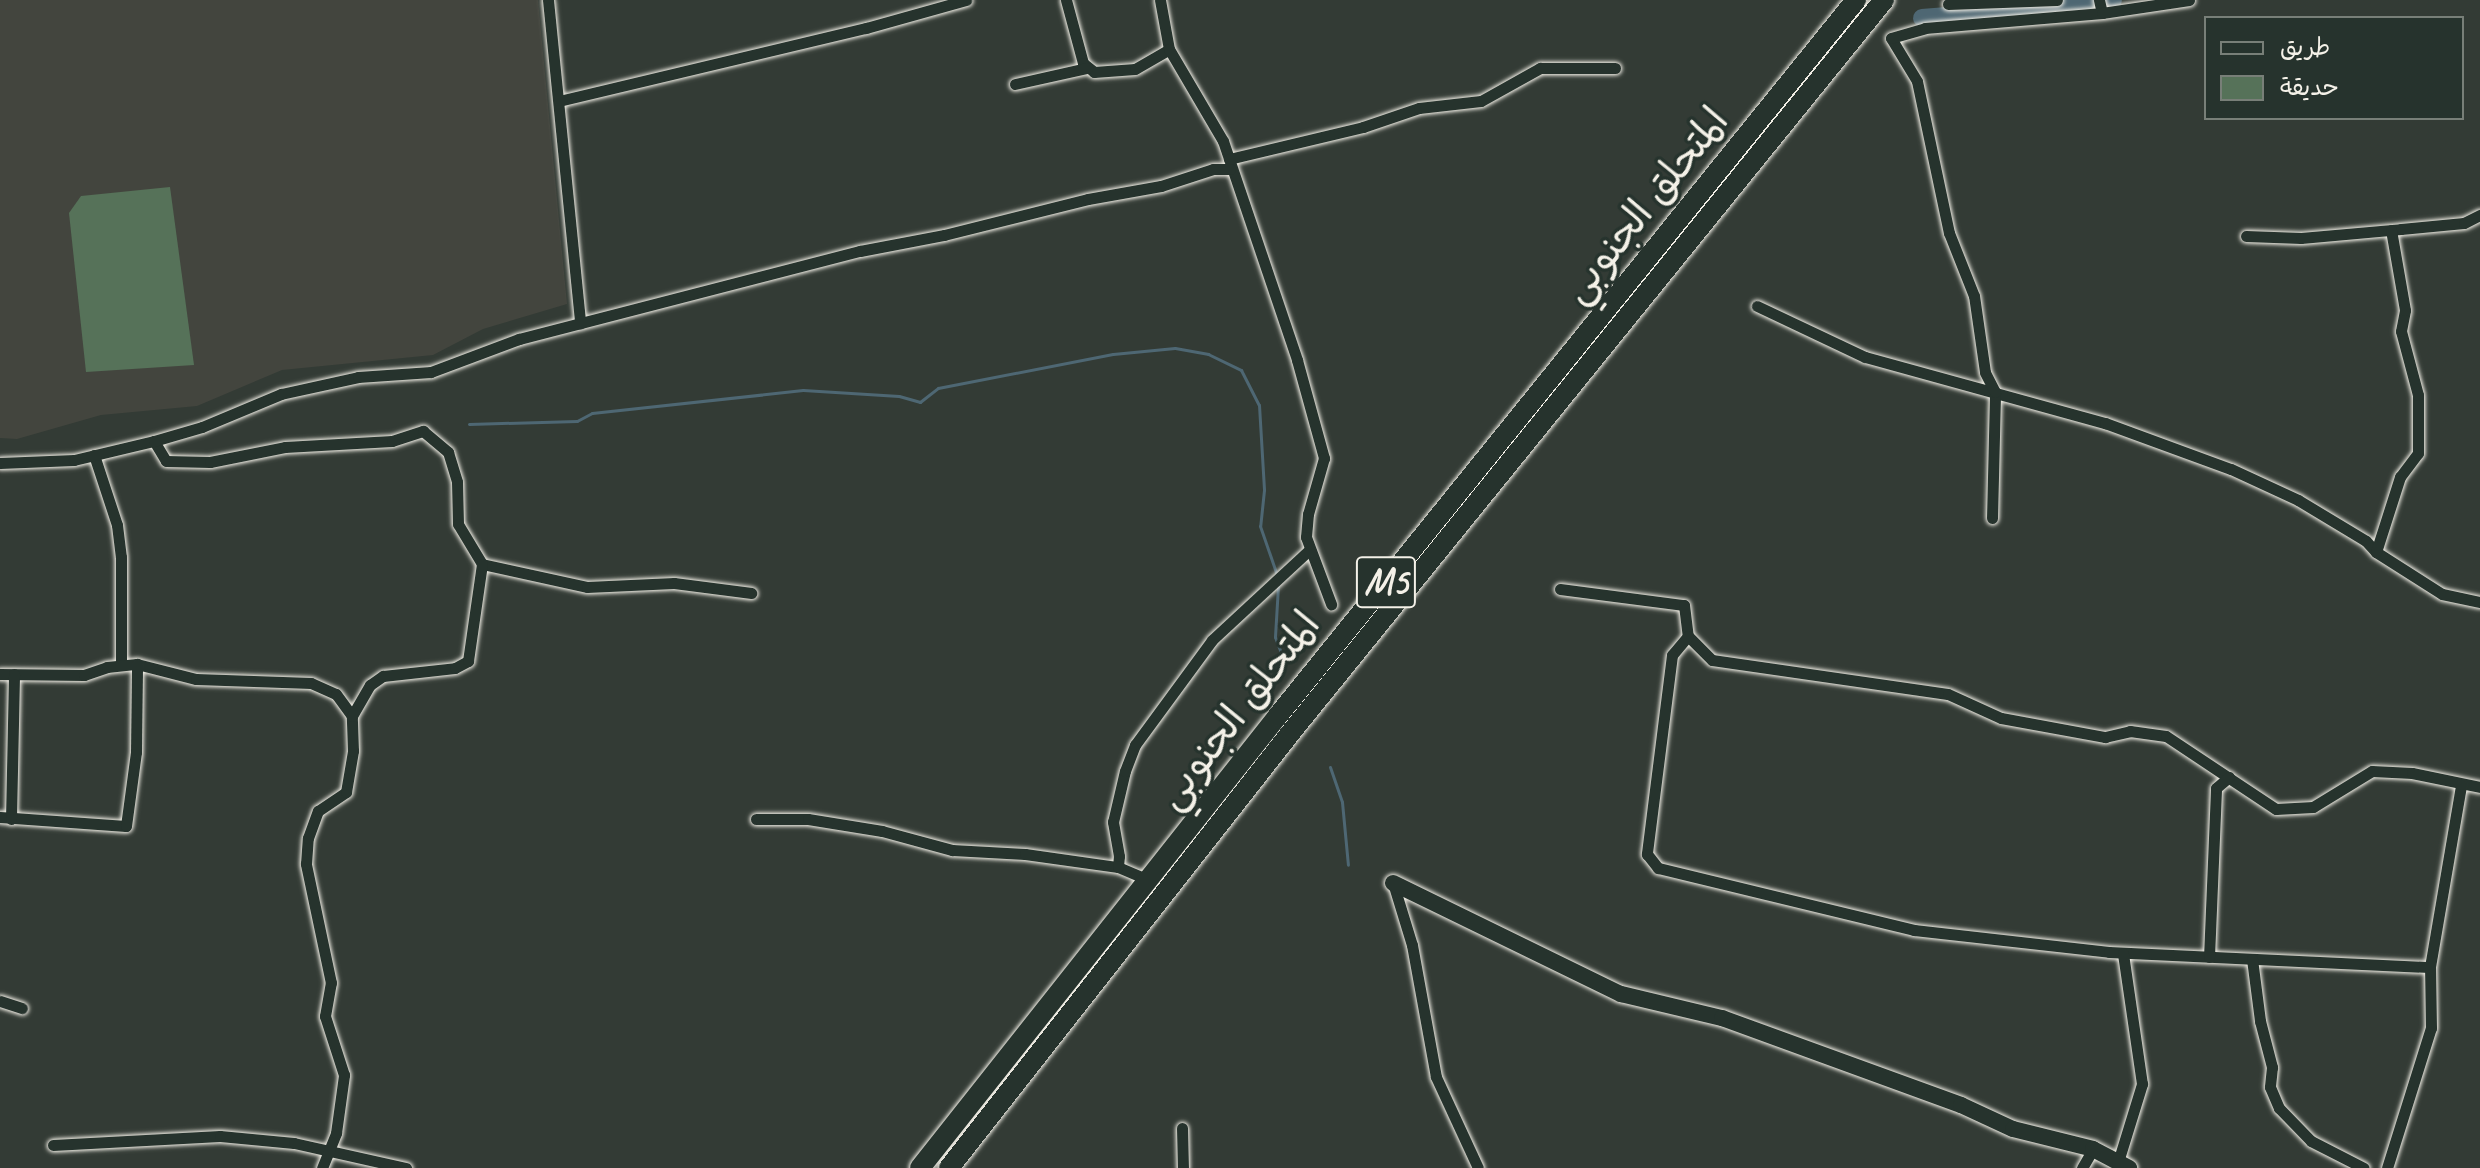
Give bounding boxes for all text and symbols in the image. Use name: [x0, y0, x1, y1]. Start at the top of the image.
legend: [2204, 16, 2464, 120]
text: طريق: [2280, 32, 2330, 62]
text: حديقة: [2280, 72, 2339, 102]
street label: المتحلق الجنوبي: [1551, 97, 1739, 313]
road number: M5: [1354, 548, 1418, 616]
street label: المتحلق الجنوبي: [1146, 601, 1330, 819]

